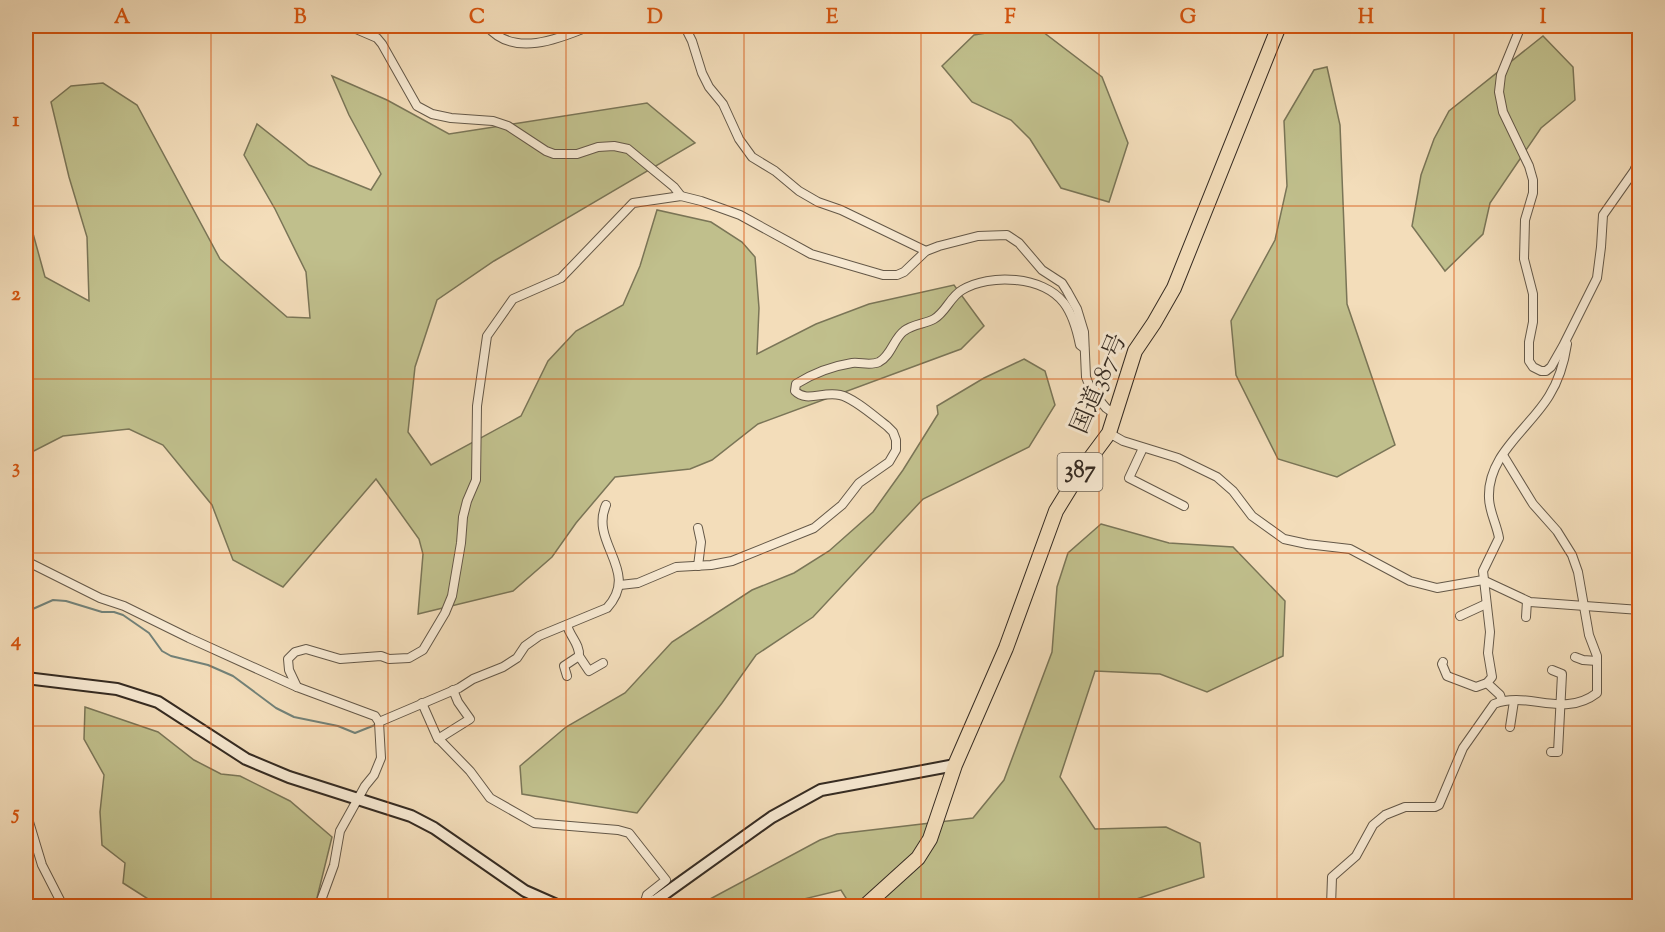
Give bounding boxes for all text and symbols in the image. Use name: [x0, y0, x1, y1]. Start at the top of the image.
text: A: [114, 4, 131, 33]
text: B: [294, 4, 307, 33]
text: C: [469, 4, 485, 33]
text: D: [647, 4, 663, 33]
text: E: [826, 4, 839, 33]
text: F: [1004, 4, 1016, 33]
text: G: [1180, 4, 1197, 33]
text: H: [1358, 4, 1374, 33]
text: I: [1540, 4, 1547, 33]
text: 1: [13, 107, 20, 136]
text: 2: [11, 281, 21, 310]
street label: 国道387号: [1064, 329, 1136, 439]
road number: 387: [1058, 453, 1102, 491]
text: 3: [12, 454, 20, 483]
text: 4: [10, 627, 21, 656]
text: 5: [11, 800, 20, 829]

